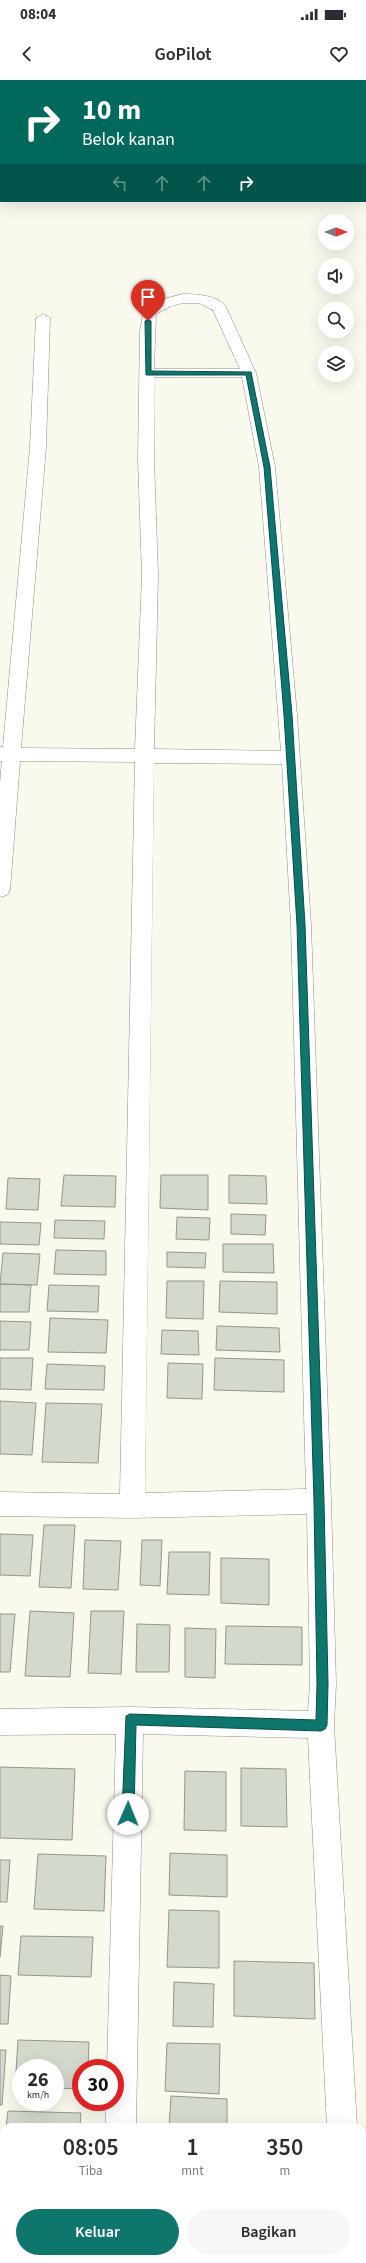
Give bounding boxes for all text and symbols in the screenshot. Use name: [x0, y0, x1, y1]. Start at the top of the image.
text: 08:04: [20, 4, 56, 25]
text: GoPilot: [154, 42, 212, 67]
icon: back: [16, 43, 38, 65]
icon: heart: [328, 43, 350, 65]
text: 10 m: [82, 90, 141, 130]
icon: right: [16, 96, 68, 148]
text: Belok kanan: [82, 127, 175, 152]
icon: left: [109, 172, 131, 194]
icon: ahead: [151, 172, 173, 194]
icon: ahead: [193, 172, 215, 194]
icon: right: [235, 172, 257, 194]
north arrow: [318, 214, 354, 250]
map controls: [318, 214, 354, 382]
button: sound: [318, 258, 354, 294]
pin: [131, 280, 165, 321]
icon: arrive: [137, 286, 159, 308]
button: search: [318, 302, 354, 338]
button: layers: [318, 346, 354, 382]
position arrow: [107, 1793, 149, 1835]
speed limit sign: 30: [72, 2059, 124, 2111]
text: 26: [27, 2066, 49, 2094]
text: km/h: [27, 2088, 49, 2102]
text: 08:05: [63, 2130, 119, 2165]
text: 1: [186, 2130, 199, 2165]
text: 350: [266, 2130, 303, 2165]
text: Tiba: [79, 2162, 103, 2180]
text: mnt: [181, 2162, 204, 2180]
text: m: [279, 2162, 290, 2180]
button: Keluar: [16, 2209, 179, 2255]
button: Bagikan: [187, 2209, 350, 2255]

